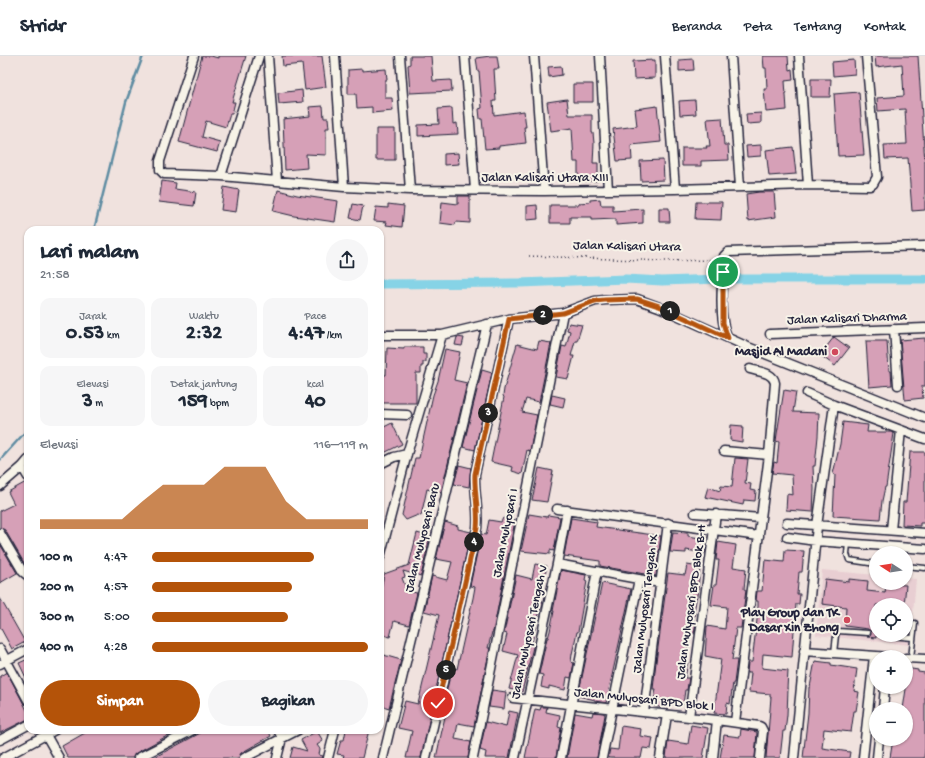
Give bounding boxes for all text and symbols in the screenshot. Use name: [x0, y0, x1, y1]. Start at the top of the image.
text: Stridr: [20, 16, 65, 39]
text: Beranda: [672, 19, 722, 36]
text: Peta: [744, 19, 772, 36]
text: Tentang: [794, 19, 842, 36]
text: Kontak: [864, 19, 905, 36]
street label: Jalan Kalisari Utara XIII: [481, 171, 609, 186]
button: share: [326, 239, 368, 281]
street label: Jalan Kalisari Utara: [573, 239, 682, 255]
text: Lari malam: [40, 240, 139, 266]
pin: [706, 255, 740, 289]
icon: arrive: [712, 261, 734, 283]
text: 21:58: [40, 268, 70, 283]
pin: 1: [660, 301, 680, 321]
pin: 2: [533, 305, 553, 325]
text: 1: [668, 305, 672, 317]
text: 2: [540, 309, 546, 321]
street label: Jalan Kalisari Dharma: [787, 309, 908, 329]
text: Jarak: [79, 311, 106, 323]
text: Waktu: [189, 311, 219, 323]
text: Pace: [305, 311, 326, 323]
text: 0.53: [66, 323, 104, 346]
text: 2:32: [186, 323, 222, 346]
text: 4:47: [289, 323, 324, 346]
text: km: [104, 330, 120, 342]
text: /km: [324, 330, 342, 342]
place label: Masjid Al Madani: [735, 345, 827, 360]
marker: Masjid Al Madani: [830, 347, 840, 357]
text: Elevasi: [76, 379, 109, 391]
text: Detak jantung: [171, 379, 237, 391]
text: kcal: [307, 379, 324, 391]
text: 3: [82, 391, 93, 414]
text: 159: [179, 391, 207, 414]
text: 40: [305, 391, 326, 414]
text: m: [93, 398, 103, 410]
text: bpm: [207, 398, 229, 410]
pin: 3: [478, 403, 498, 423]
text: 3: [485, 407, 491, 419]
text: Elevasi: [40, 438, 78, 453]
text: 116–119 m: [314, 438, 368, 453]
street label: Jalan Mulyosari Baru: [402, 482, 444, 594]
street label: Jalan Mulyosari I: [490, 487, 522, 579]
street label: Jalan Mulyosari BPD Blok B-H: [674, 523, 710, 680]
pin: 4: [464, 532, 484, 552]
street label: Jalan Mulyosari Tengah IX: [630, 533, 662, 674]
text: 4: [471, 536, 477, 548]
north arrow: [869, 546, 913, 590]
map controls: [869, 546, 913, 746]
text: 100 m: [40, 550, 72, 565]
text: 4:47: [104, 550, 127, 565]
street label: Jalan Mulyosari Tengah V: [508, 563, 552, 701]
text: 200 m: [40, 580, 73, 595]
text: 4:57: [104, 580, 128, 595]
button: locate: [869, 598, 913, 642]
place label: Play Group dan TK Dasar Xin Zhong: [740, 606, 841, 636]
text: 300 m: [40, 610, 74, 625]
text: 5:00: [104, 610, 130, 625]
marker: Play Group dan TK Dasar Xin Zhong: [842, 615, 852, 625]
text: 400 m: [40, 640, 73, 655]
text: 4:28: [104, 640, 128, 655]
button: +: [869, 650, 913, 694]
pin: 5: [436, 660, 456, 680]
text: 5: [443, 664, 449, 676]
button: Simpan: [40, 680, 200, 726]
button: Bagikan: [208, 680, 368, 726]
street label: Jalan Mulyosari BPD Blok I: [573, 685, 715, 715]
pin: [421, 686, 455, 720]
icon: check: [427, 692, 449, 714]
button: −: [869, 702, 913, 746]

